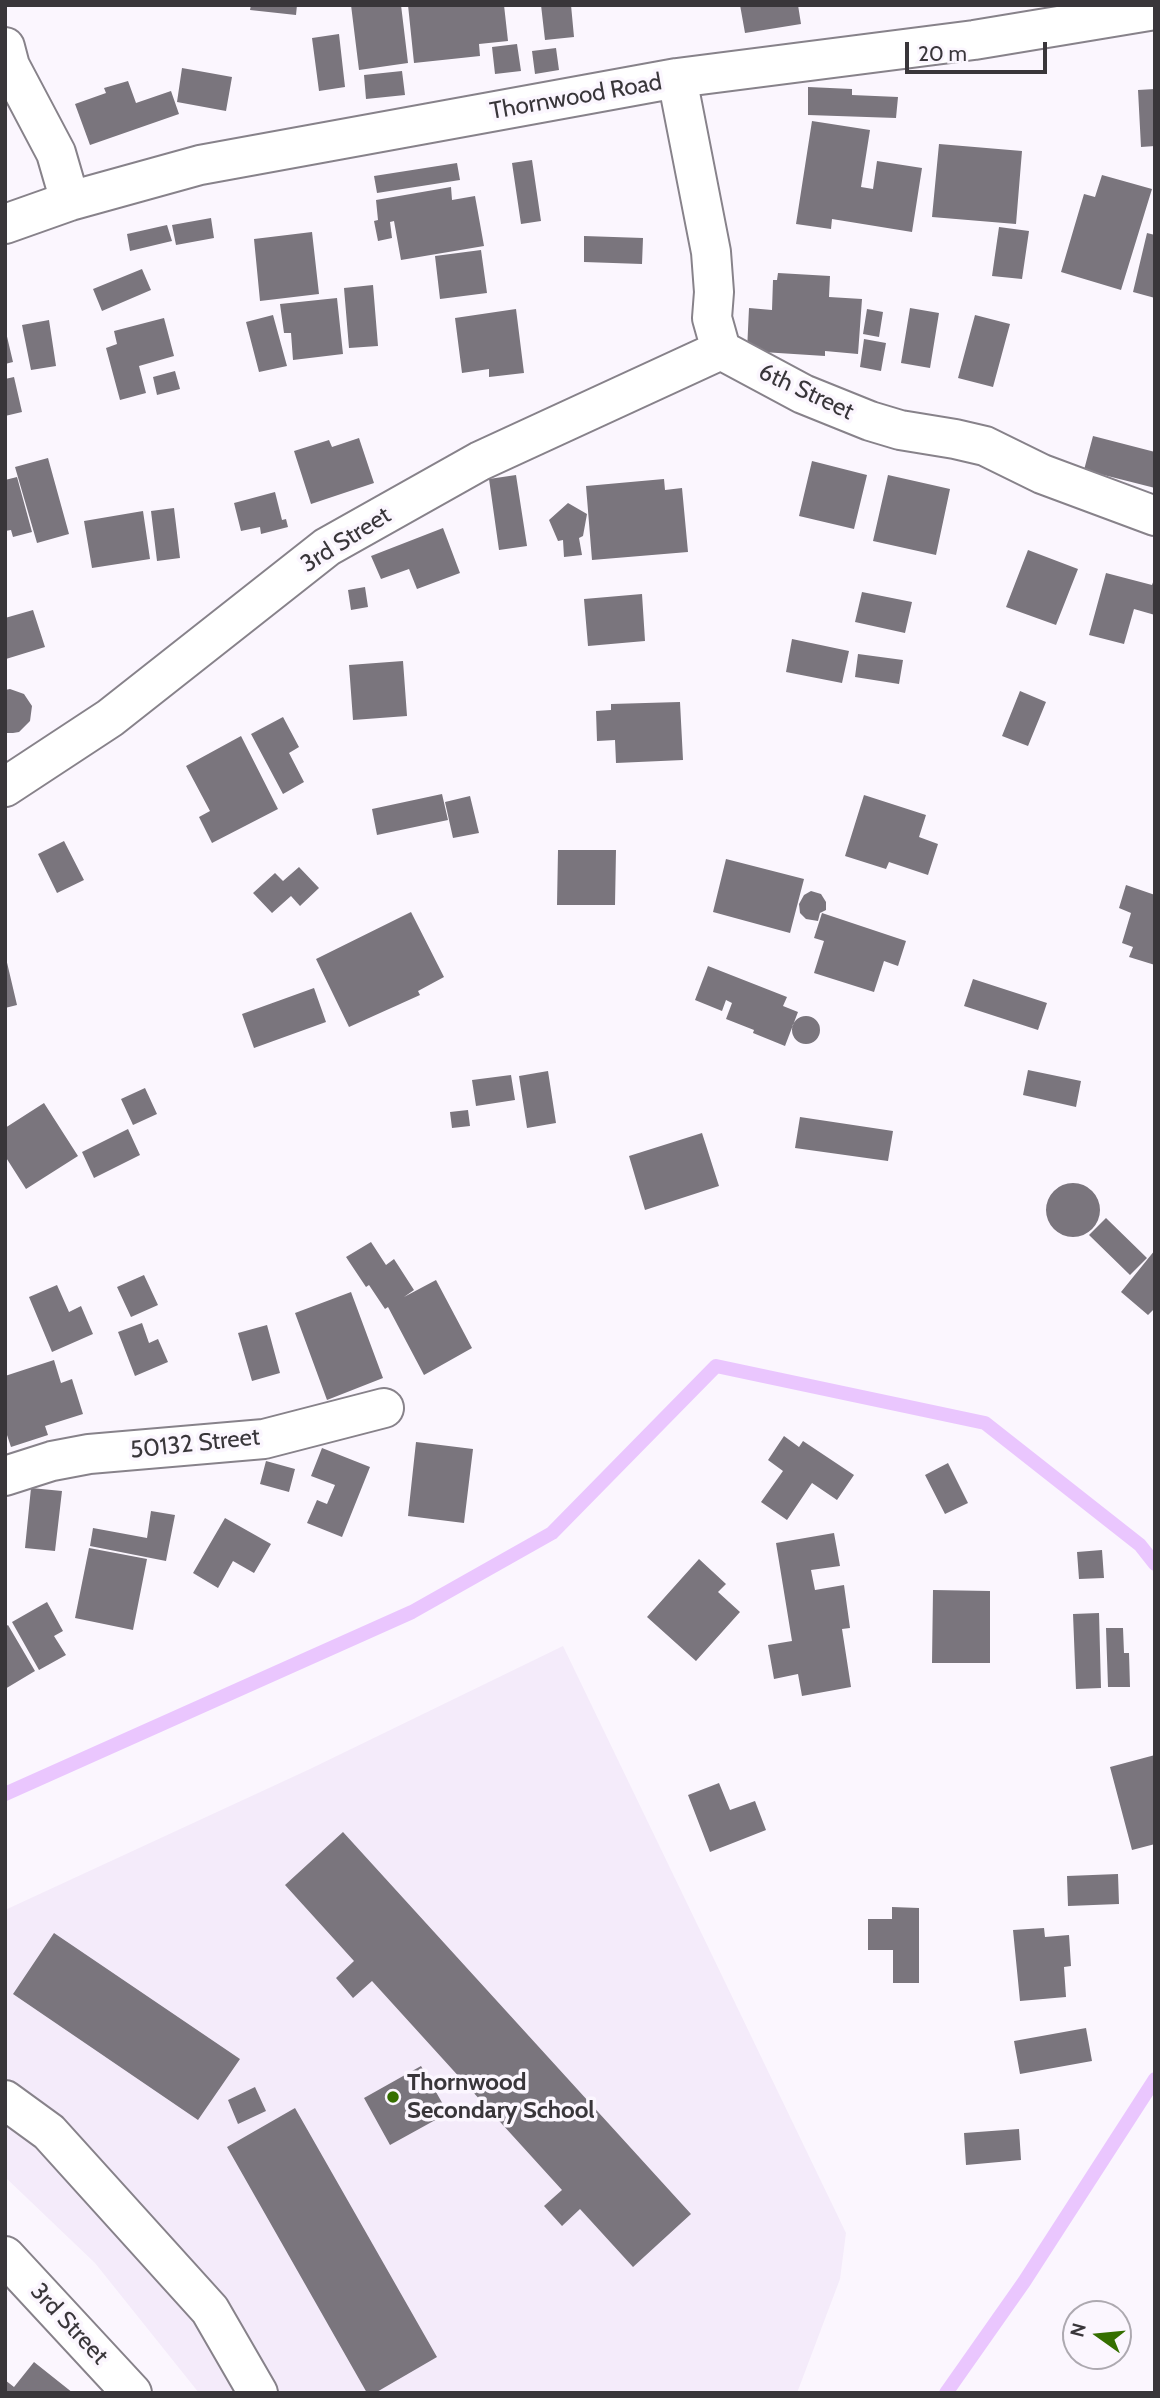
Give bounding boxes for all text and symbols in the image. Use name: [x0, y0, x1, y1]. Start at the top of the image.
scale bar: [908, 28, 1050, 72]
text: 20 m: [918, 41, 967, 66]
street label: Thornwood Road: [488, 68, 664, 126]
street label: 6th Street: [754, 357, 858, 427]
street label: 3rd Street: [296, 501, 396, 579]
street label: 50132 Street: [129, 1423, 261, 1465]
place label: Thornwood Secondary School: [407, 2069, 595, 2125]
marker: Thornwood Secondary School: [385, 2089, 401, 2105]
street label: 3rd Street: [24, 2277, 114, 2371]
north arrow: [1062, 2300, 1132, 2370]
text: N: [1065, 2320, 1091, 2339]

